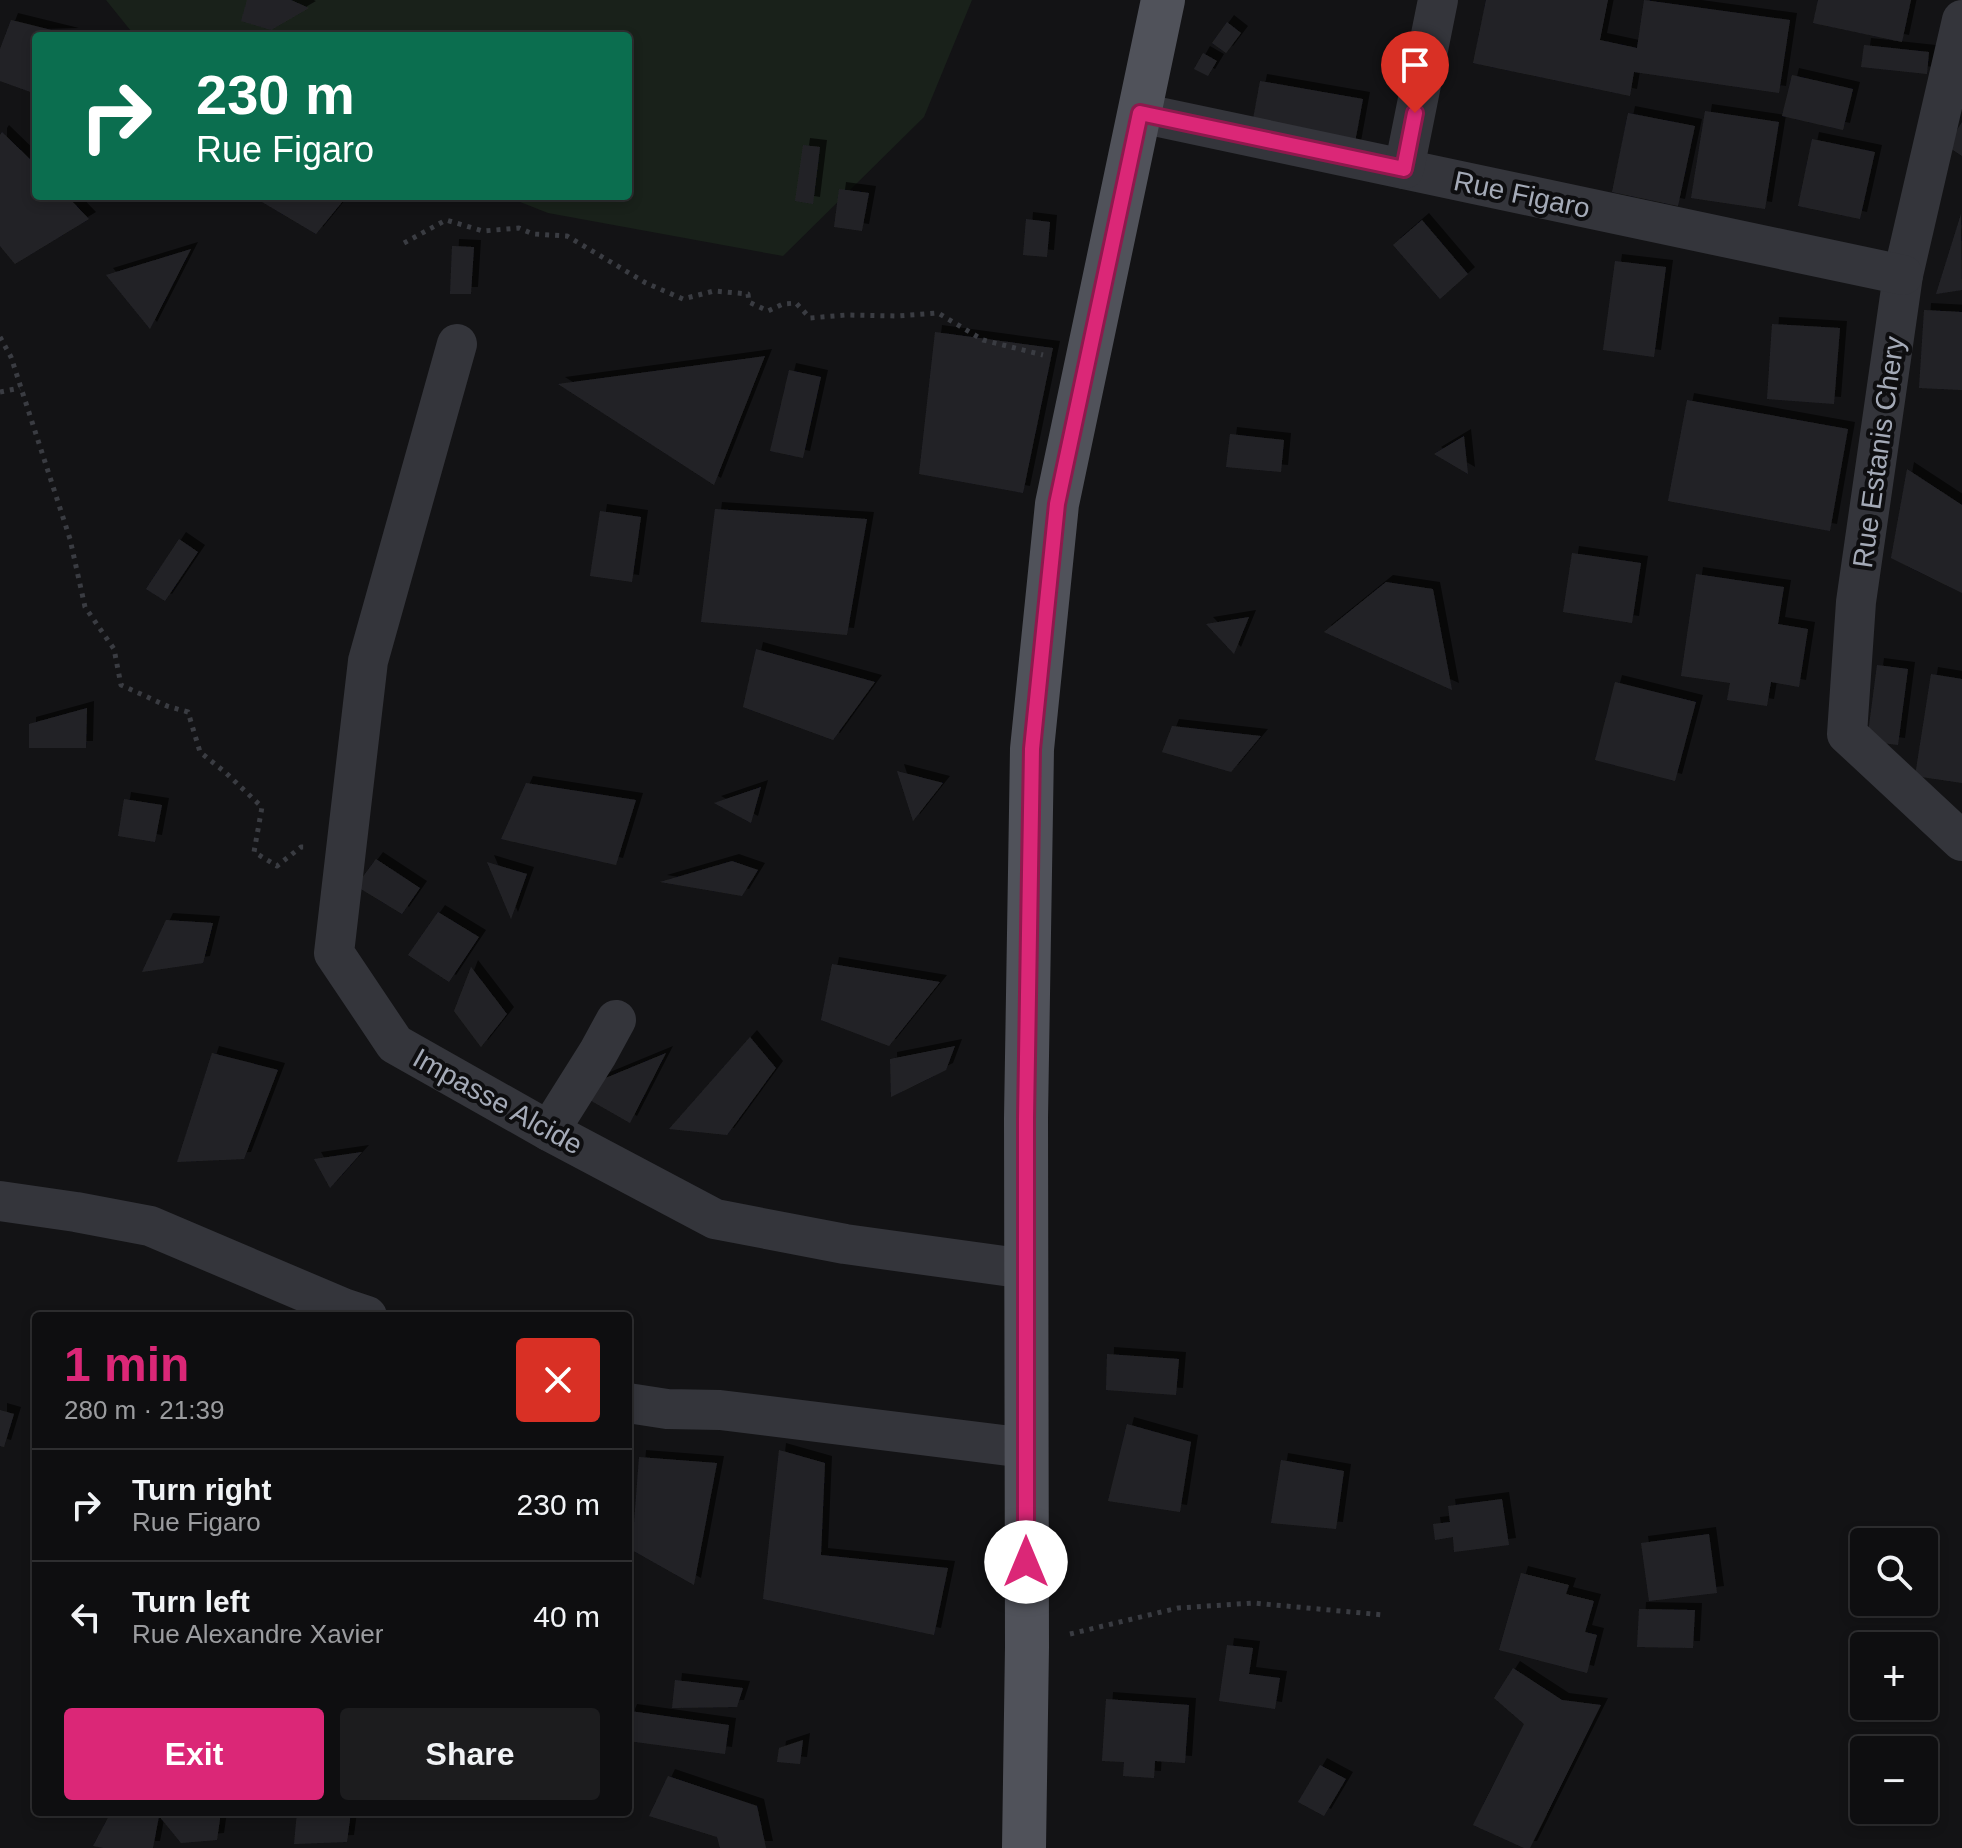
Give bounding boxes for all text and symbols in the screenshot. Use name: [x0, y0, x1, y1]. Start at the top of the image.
pin: [1381, 31, 1449, 113]
icon: arrive: [1393, 43, 1437, 87]
text: 230 m: [196, 63, 355, 126]
icon: right: [64, 64, 168, 168]
text: Rue Figaro: [196, 129, 374, 170]
street label: Rue Figaro: [1451, 165, 1593, 224]
street label: Rue Estanis Chery: [1847, 334, 1910, 570]
street label: Impasse Alcide: [408, 1042, 588, 1161]
text: 1 min: [64, 1338, 189, 1391]
button: close: [516, 1338, 600, 1422]
text: 280 m · 21:39: [64, 1395, 224, 1425]
text: Turn right: [132, 1473, 271, 1506]
icon: right: [64, 1483, 108, 1527]
text: 230 m: [517, 1488, 600, 1521]
text: Rue Figaro: [132, 1507, 261, 1537]
position arrow: [984, 1520, 1068, 1604]
map controls: [1850, 1528, 1938, 1824]
button: search: [1850, 1528, 1938, 1616]
text: Turn left: [132, 1585, 250, 1618]
icon: left: [64, 1595, 108, 1639]
text: 40 m: [533, 1600, 600, 1633]
text: Rue Alexandre Xavier: [132, 1619, 383, 1649]
button: +: [1850, 1632, 1938, 1720]
button: Exit: [64, 1708, 324, 1800]
button: Share: [340, 1708, 600, 1800]
button: −: [1850, 1736, 1938, 1824]

